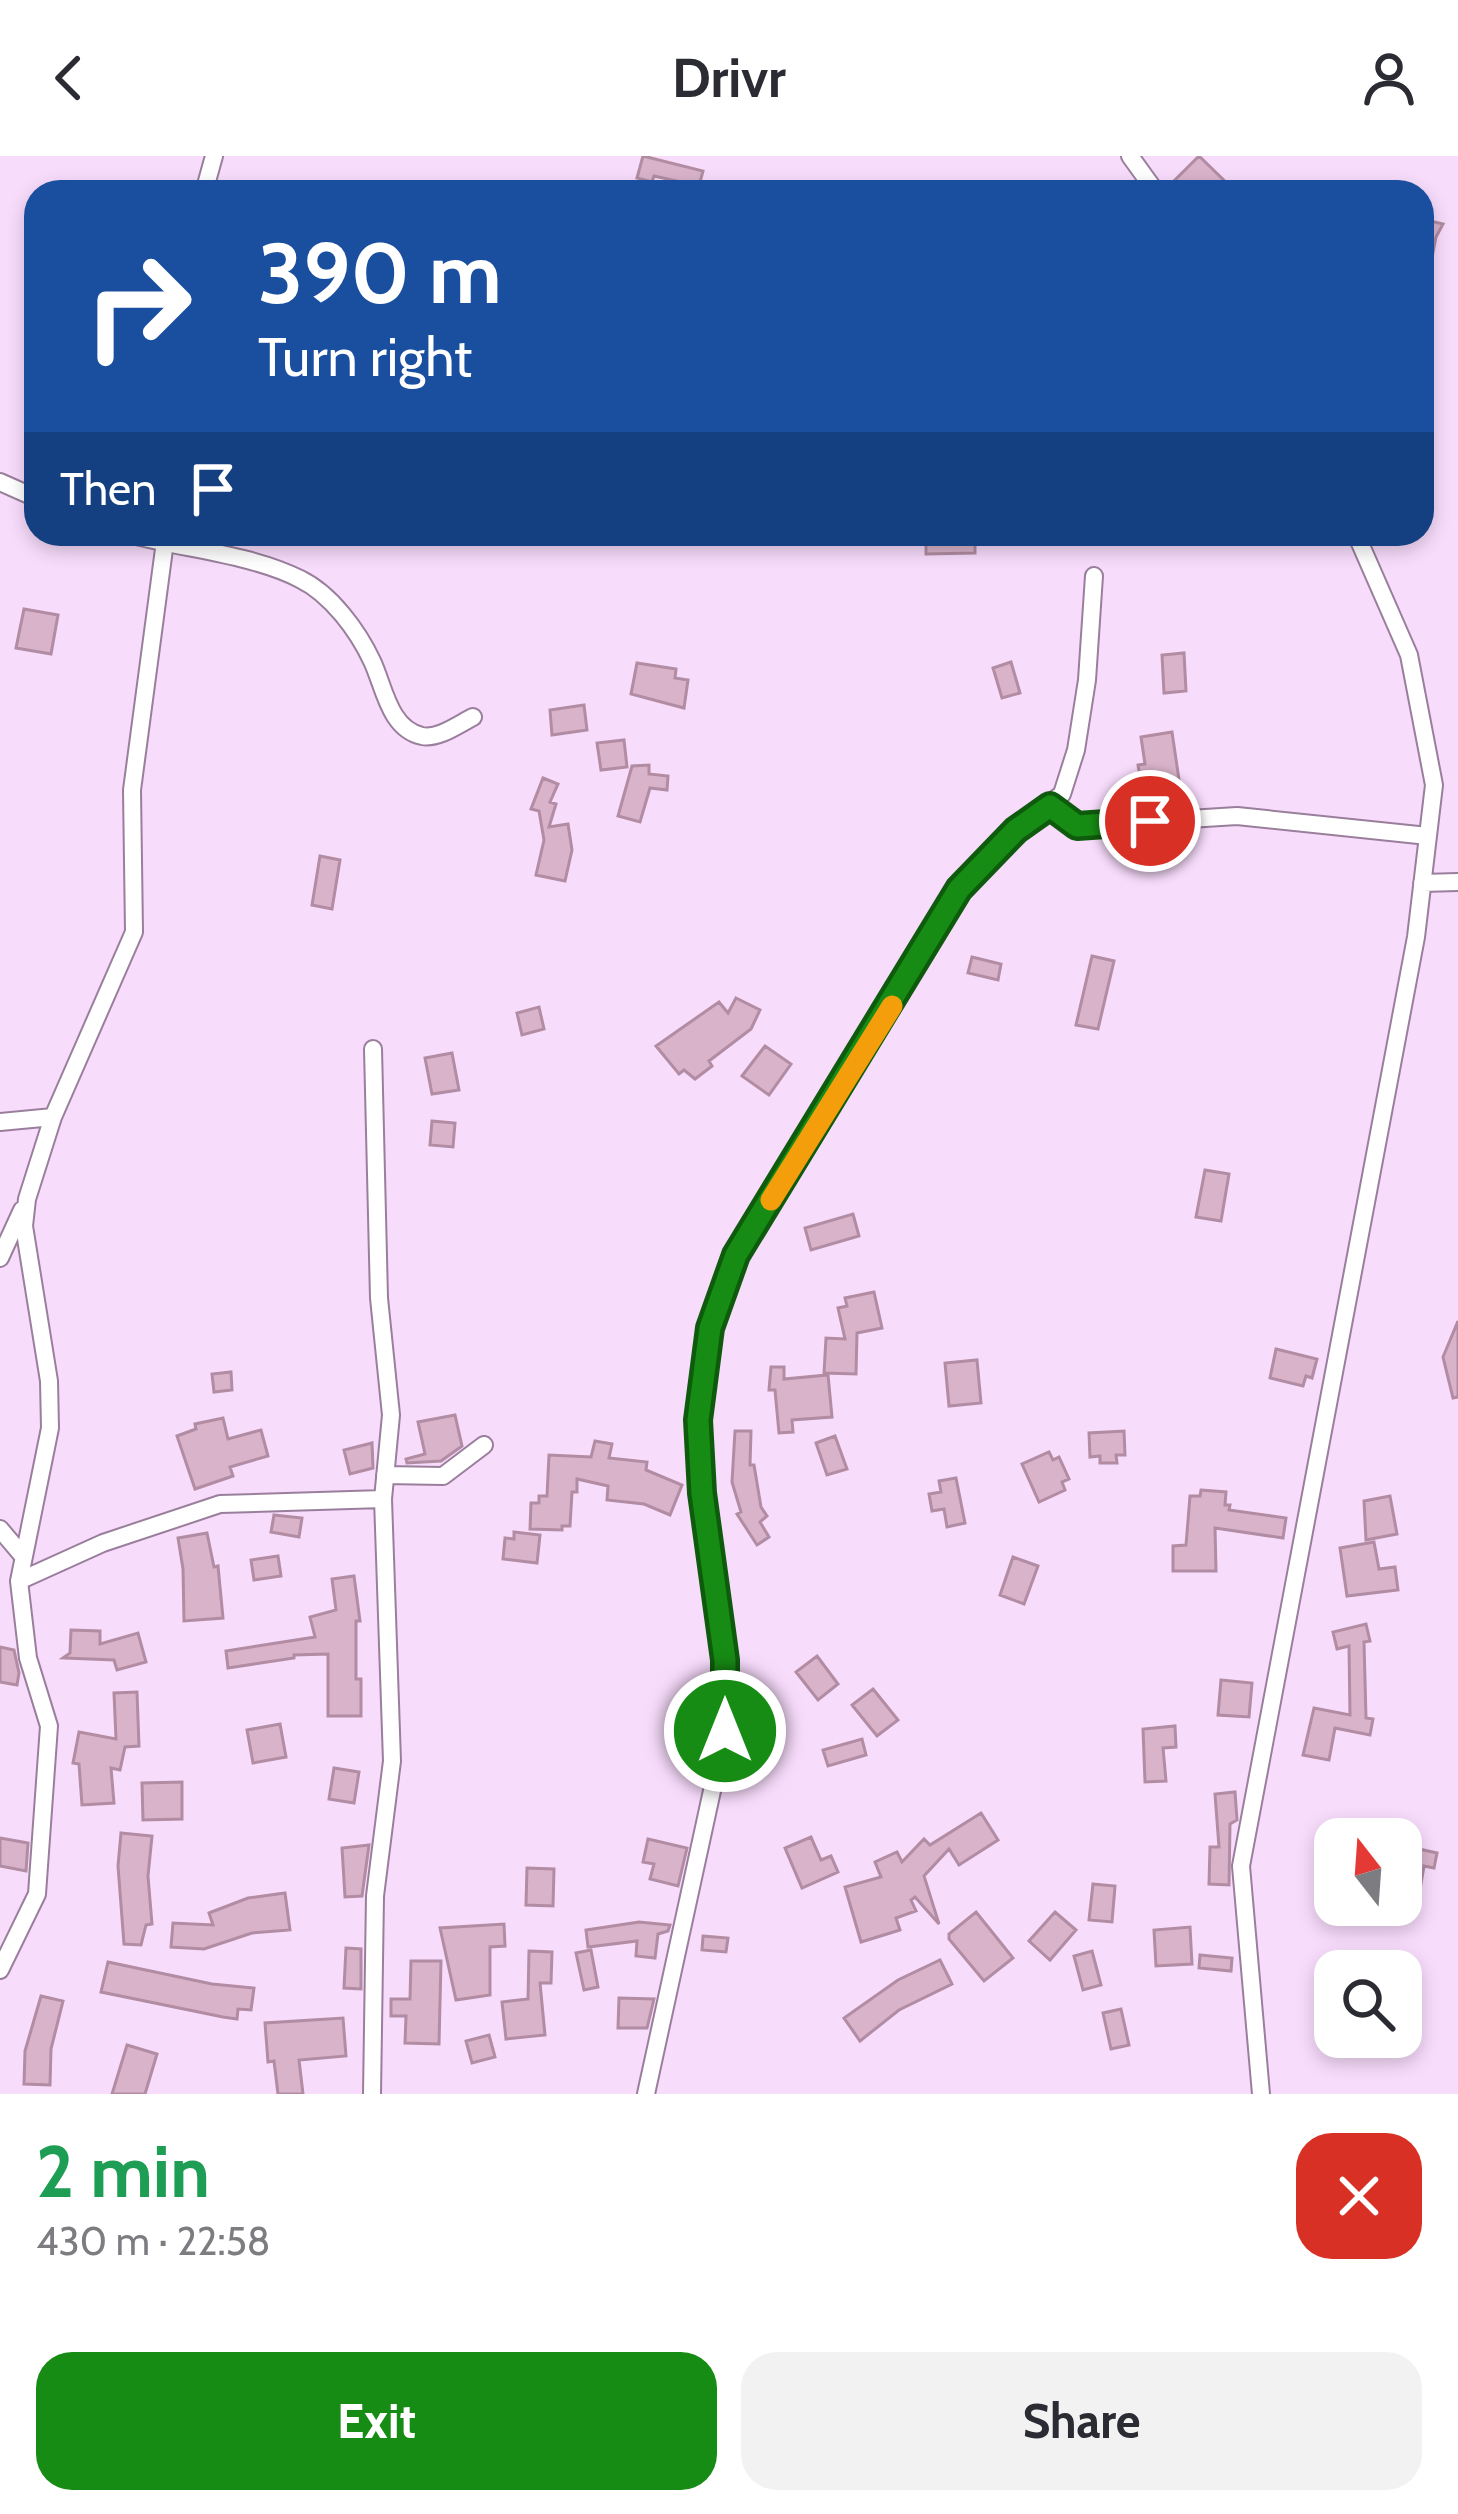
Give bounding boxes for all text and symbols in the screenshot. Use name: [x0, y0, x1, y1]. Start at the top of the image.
icon: back: [36, 45, 102, 111]
text: Drivr: [672, 45, 786, 111]
icon: person: [1356, 45, 1422, 111]
text: 390 m: [258, 222, 502, 324]
icon: right: [60, 228, 216, 384]
text: Turn right: [258, 324, 472, 390]
icon: arrive: [180, 456, 246, 522]
text: Then: [60, 462, 156, 516]
pin: [1099, 770, 1201, 872]
icon: arrive: [1117, 788, 1183, 854]
position arrow: [662, 1668, 788, 1794]
north arrow: [1314, 1818, 1422, 1926]
map controls: [1314, 1818, 1422, 2058]
button: search: [1314, 1950, 1422, 2058]
text: 2 min: [36, 2128, 210, 2215]
button: close: [1296, 2133, 1422, 2259]
text: 430 m · 22:58: [36, 2217, 270, 2265]
button: Exit: [36, 2352, 717, 2490]
button: Share: [741, 2352, 1422, 2490]

